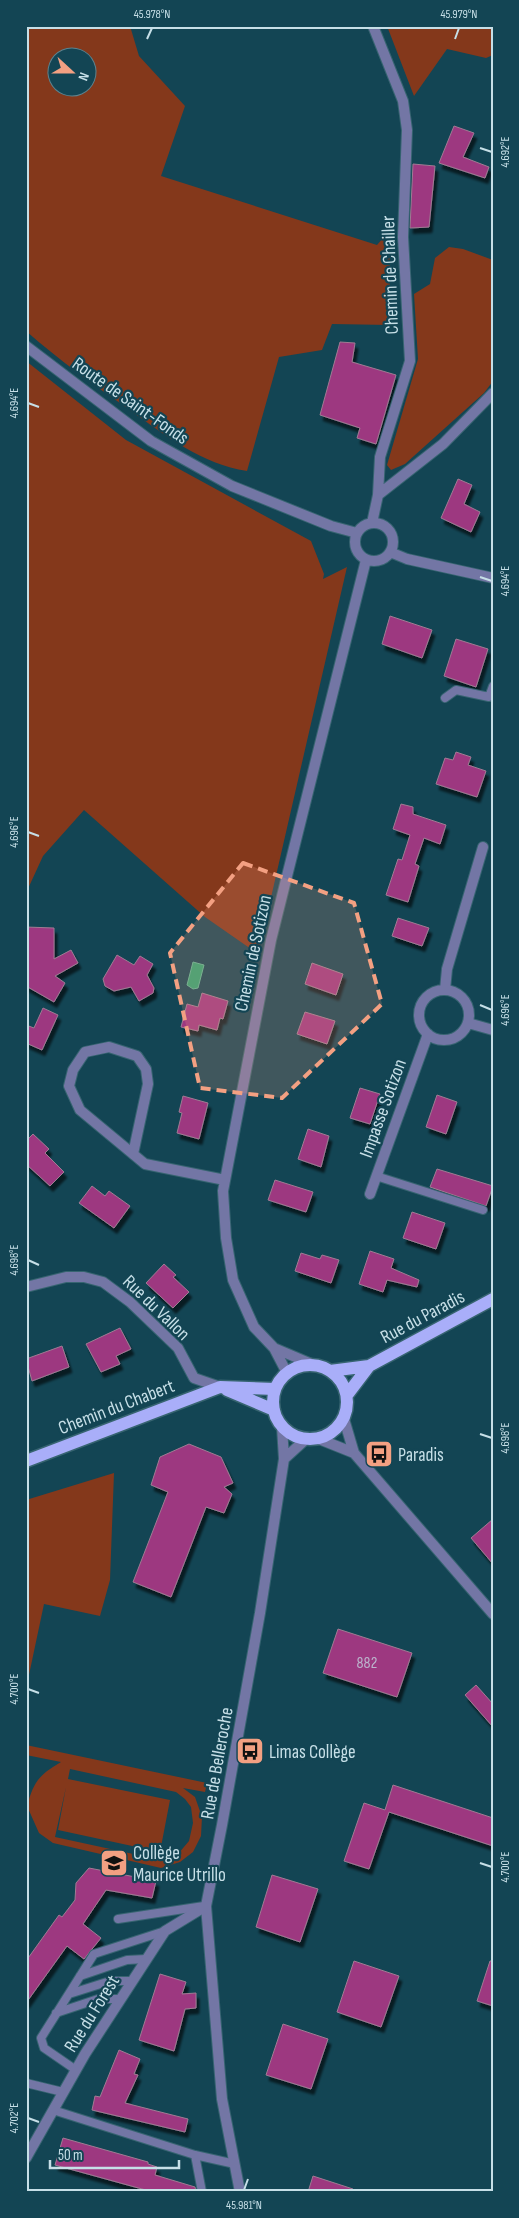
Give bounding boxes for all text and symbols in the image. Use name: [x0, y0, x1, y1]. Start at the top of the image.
text: 45.978°N: [134, 7, 170, 22]
text: 45.979°N: [441, 7, 477, 22]
north arrow: [48, 48, 98, 98]
text: N: [74, 70, 93, 83]
text: 4.692°E: [498, 136, 513, 167]
street label: Chemin de Chailler: [377, 215, 404, 335]
street label: Route de Saint-Fonds: [67, 353, 193, 450]
text: 4.694°E: [7, 388, 22, 418]
text: 4.694°E: [498, 566, 513, 596]
text: 4.696°E: [7, 816, 22, 848]
street label: Chemin de Sotizon: [230, 893, 277, 1014]
text: 4.696°E: [498, 994, 513, 1026]
street label: Impasse Sotizon: [355, 1056, 412, 1161]
text: 4.698°E: [7, 1244, 22, 1276]
street label: Rue du Vallon: [118, 1270, 194, 1346]
street label: Rue du Paradis: [377, 1285, 469, 1349]
street label: Chemin du Chabert: [55, 1375, 178, 1440]
text: 4.698°E: [498, 1422, 513, 1454]
bus stop icon: Paradis: [364, 1439, 394, 1469]
place label: Paradis: [398, 1444, 444, 1467]
house number: 882: [357, 1654, 377, 1673]
text: 4.700°E: [7, 1673, 22, 1704]
street label: Rue de Belleroche: [196, 1706, 239, 1821]
bus stop icon: Limas Collège: [235, 1736, 265, 1766]
place label: Limas Collège: [269, 1741, 356, 1764]
place label: Collège Maurice Utrillo: [133, 1842, 226, 1887]
school or university icon: Collège Maurice Utrillo: [99, 1848, 129, 1878]
text: 4.700°E: [498, 1851, 513, 1882]
street label: Rue du Forest: [60, 1971, 125, 2057]
text: 4.702°E: [7, 2103, 22, 2133]
scale bar: [50, 2138, 179, 2170]
text: 50 m: [58, 2146, 83, 2165]
text: 45.981°N: [226, 2198, 262, 2213]

